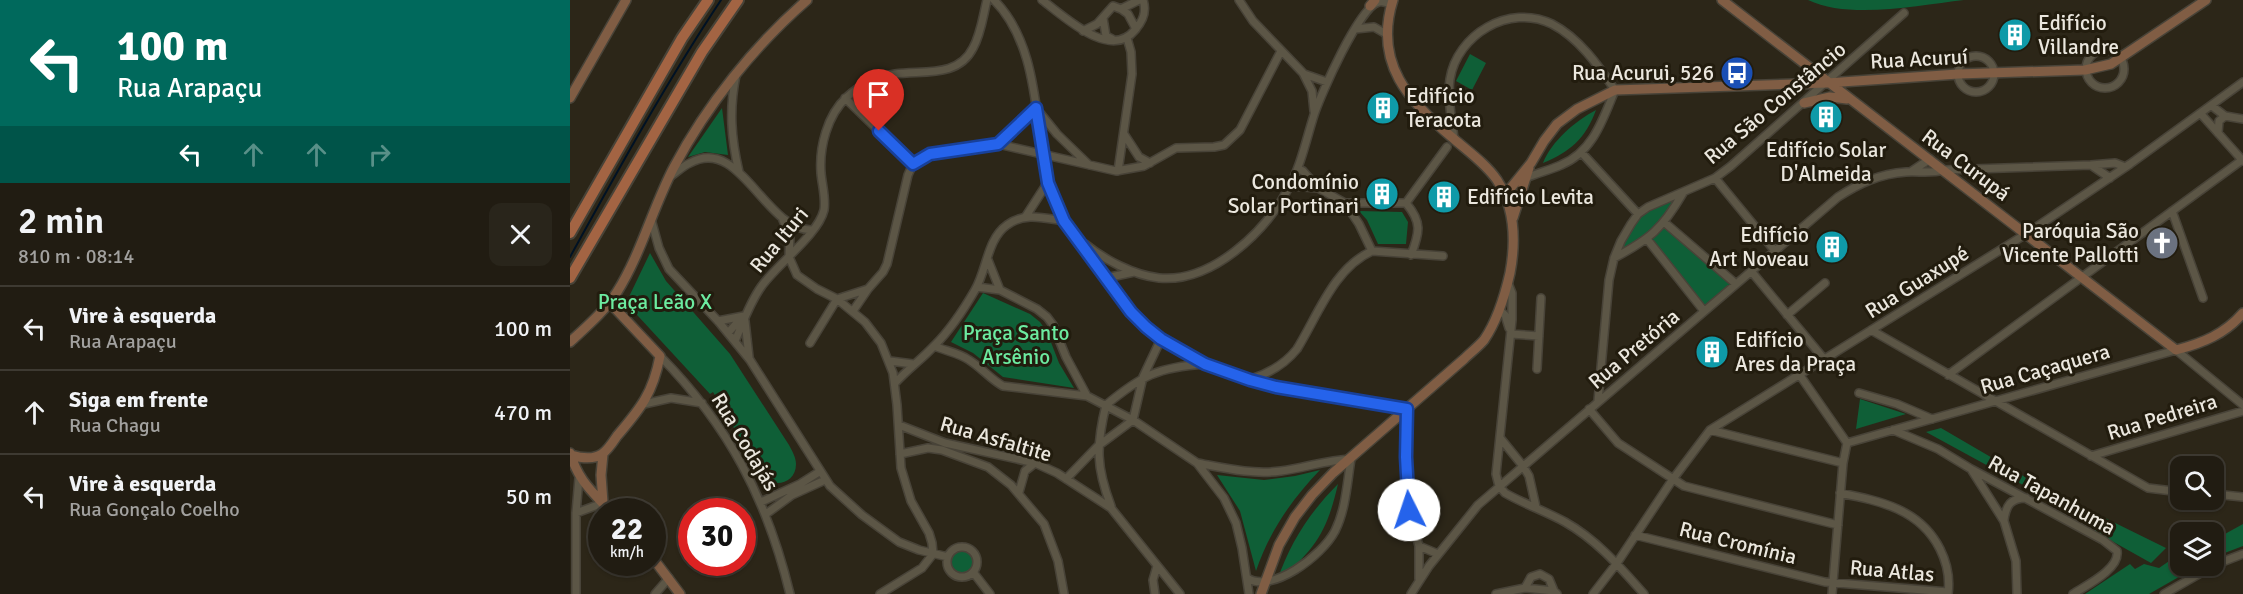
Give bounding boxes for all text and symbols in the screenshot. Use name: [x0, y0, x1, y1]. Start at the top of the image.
place label: Edifício Villandre: [2038, 10, 2119, 60]
building icon: Edifício Villandre: [1997, 17, 2033, 53]
text: 100 m: [117, 21, 228, 72]
icon: left: [18, 24, 96, 102]
street label: Rua São Constâncio: [1699, 36, 1851, 170]
street label: Rua Acuruí: [1869, 43, 1969, 75]
bus stop icon: Rua Acurui, 526: [1719, 55, 1755, 91]
place label: Rua Acurui, 526: [1572, 60, 1714, 86]
pin: [853, 69, 904, 131]
text: Rua Arapaçu: [117, 72, 262, 105]
icon: arrive: [862, 78, 895, 111]
place label: Edifício Teracota: [1406, 83, 1482, 133]
building icon: Edifício Teracota: [1365, 90, 1401, 126]
building icon: Edifício Solar D'Almeida: [1808, 99, 1844, 135]
street label: Rua Curupá: [1917, 123, 2015, 207]
place label: Edifício Solar D'Almeida: [1766, 137, 1886, 187]
icon: left: [174, 138, 207, 171]
icon: ahead: [237, 138, 270, 171]
icon: ahead: [300, 138, 333, 171]
icon: right: [363, 138, 396, 171]
place label: Condomínio Solar Portinari: [1228, 169, 1359, 219]
building icon: Condomínio Solar Portinari: [1364, 176, 1400, 212]
building icon: Edifício Levita: [1426, 179, 1462, 215]
place label: Edifício Levita: [1467, 184, 1594, 210]
text: 2 min: [18, 199, 104, 244]
street label: Rua Ituri: [744, 202, 814, 278]
button: close: [489, 203, 552, 266]
place label: Paróquia São Vicente Pallotti: [2002, 218, 2139, 268]
place label: Edifício Art Noveau: [1709, 222, 1809, 272]
church icon: Paróquia São Vicente Pallotti: [2144, 225, 2180, 261]
building icon: Edifício Art Noveau: [1814, 229, 1850, 265]
street label: Rua Guaxupé: [1860, 240, 1974, 324]
text: 810 m · 08:14: [18, 244, 134, 269]
park label: Praça Leão X: [598, 289, 712, 315]
text: Vire à esquerda: [69, 302, 216, 329]
street label: Rua Pretória: [1583, 303, 1685, 395]
icon: left: [18, 312, 51, 345]
text: 100 m: [494, 315, 552, 342]
park label: Praça Santo Arsênio: [963, 320, 1069, 370]
place label: Edifício Ares da Praça: [1735, 327, 1856, 377]
text: Rua Arapaçu: [69, 329, 177, 354]
building icon: Edifício Ares da Praça: [1694, 334, 1730, 370]
street label: Rua Caçaquera: [1977, 338, 2113, 400]
text: Siga em frente: [69, 386, 208, 413]
street label: Rua Codajás: [706, 388, 784, 496]
street label: Rua Pedreira: [2104, 388, 2220, 446]
icon: ahead: [18, 396, 51, 429]
text: 470 m: [494, 399, 552, 426]
street label: Rua Asfaltite: [937, 411, 1055, 467]
text: Rua Chagu: [69, 413, 161, 438]
street label: Rua Tapanhuma: [1984, 449, 2120, 541]
map controls: [2170, 456, 2224, 576]
button: search: [2170, 456, 2224, 510]
text: Vire à esquerda: [69, 470, 216, 497]
position arrow: [1377, 478, 1441, 542]
icon: left: [18, 480, 51, 513]
text: 50 m: [506, 483, 552, 510]
text: Rua Gonçalo Coelho: [69, 497, 240, 522]
speed limit sign: 30: [678, 498, 756, 576]
text: 22: [611, 511, 643, 548]
street label: Rua Cromínia: [1677, 516, 1799, 570]
button: layers: [2170, 522, 2224, 576]
text: km/h: [610, 543, 644, 561]
street label: Rua Atlas: [1849, 554, 1935, 588]

